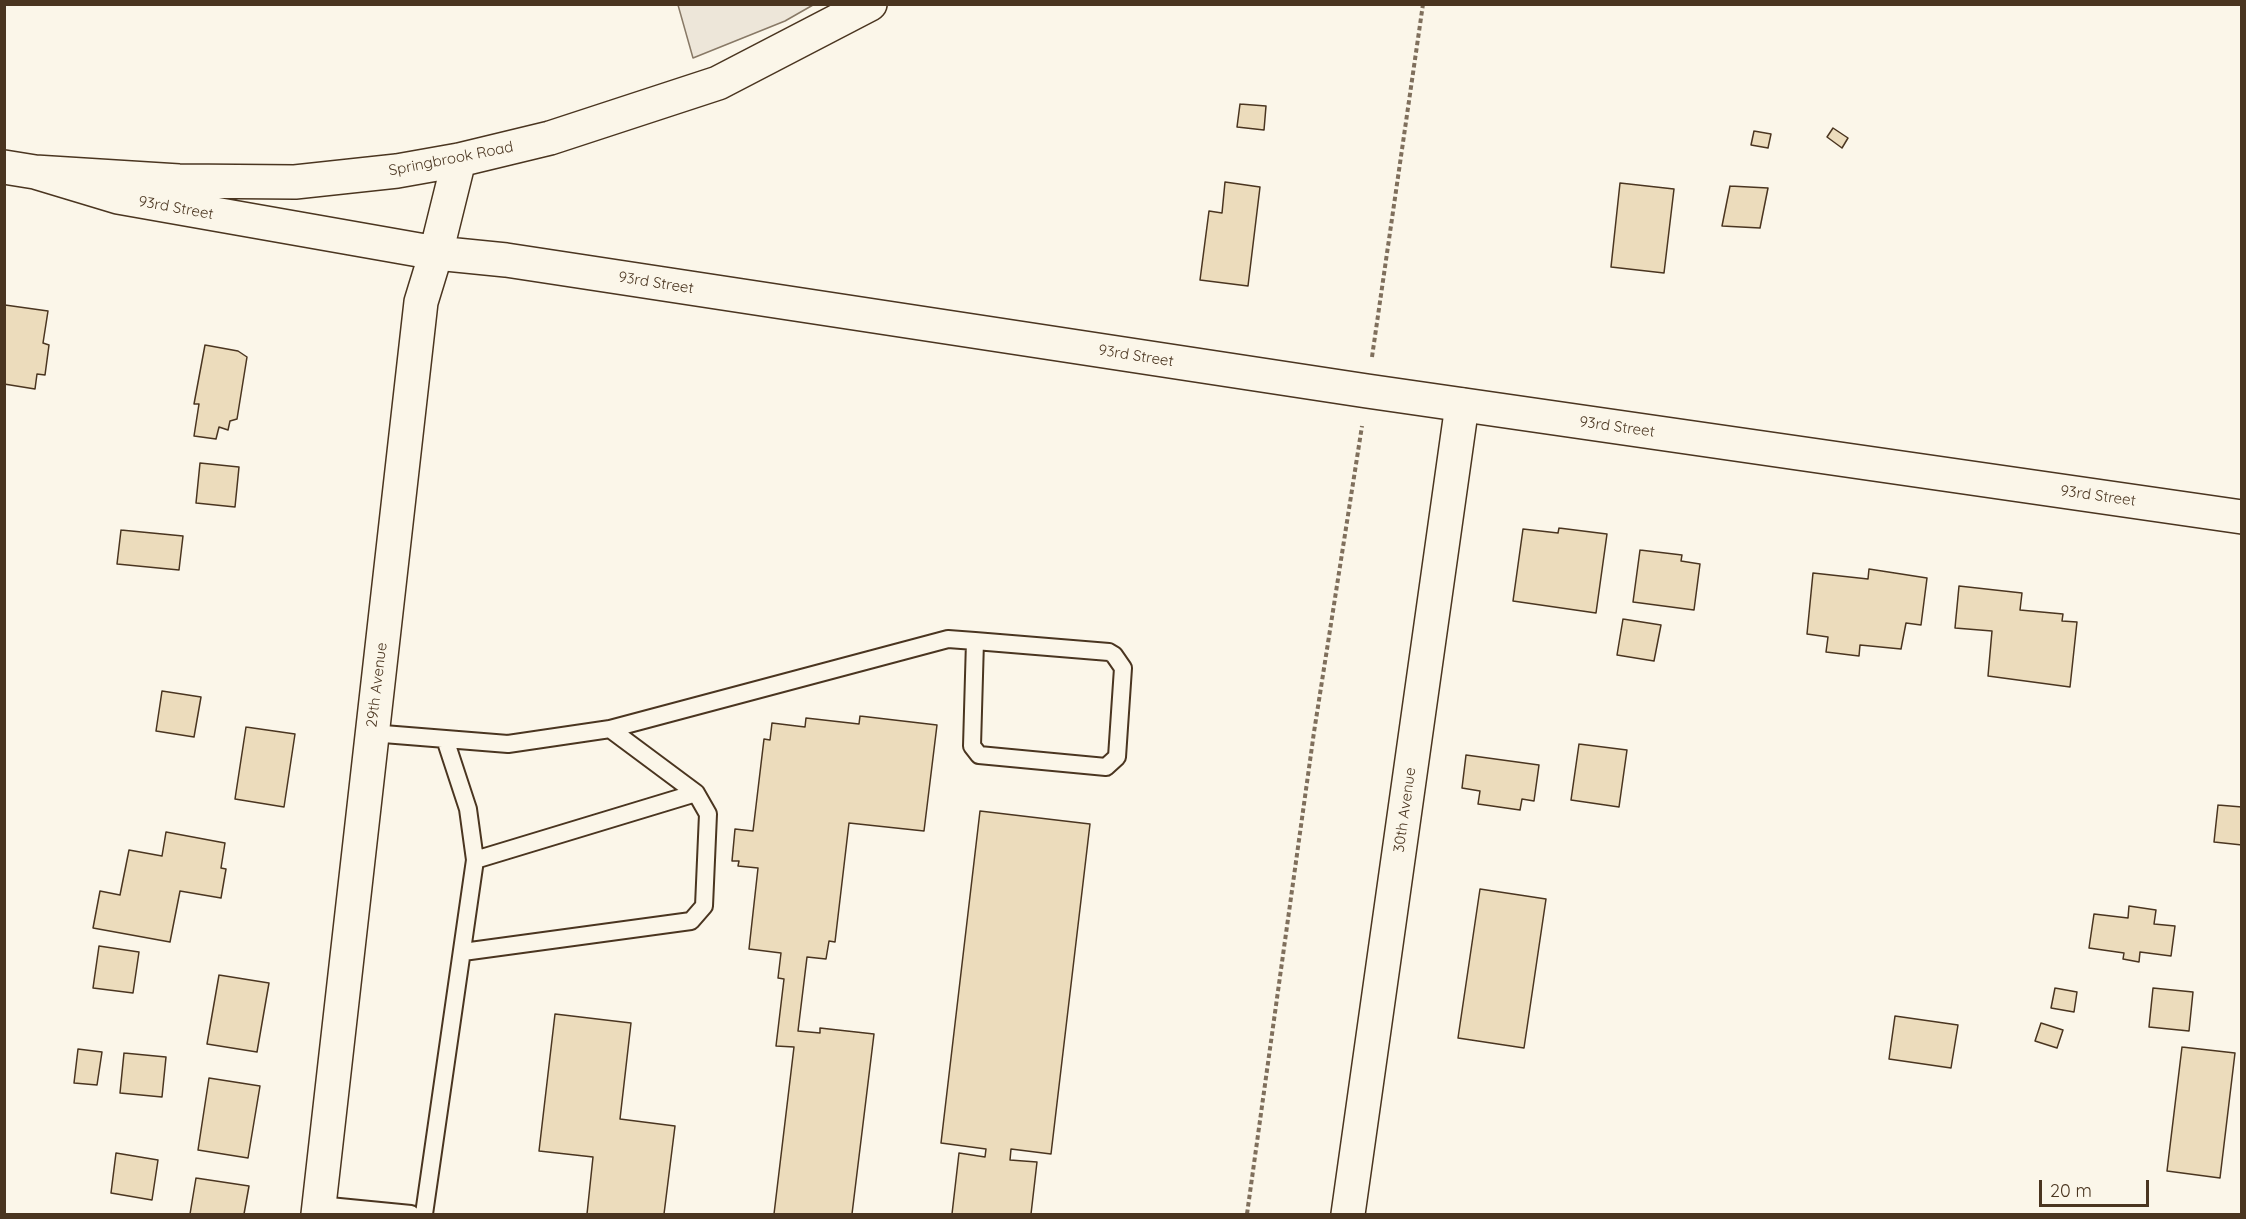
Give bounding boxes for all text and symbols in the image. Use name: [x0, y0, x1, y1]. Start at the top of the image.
street label: Springbrook Road: [387, 138, 515, 180]
street label: 93rd Street: [137, 193, 215, 223]
street label: 93rd Street: [617, 268, 695, 298]
street label: 93rd Street: [1097, 341, 1175, 371]
street label: 93rd Street: [1578, 413, 1656, 441]
street label: 93rd Street: [2059, 482, 2137, 510]
street label: 29th Avenue: [363, 641, 391, 729]
street label: 30th Avenue: [1390, 766, 1420, 854]
scale bar: [2042, 1168, 2152, 1206]
text: 20 m: [2050, 1179, 2092, 1202]

